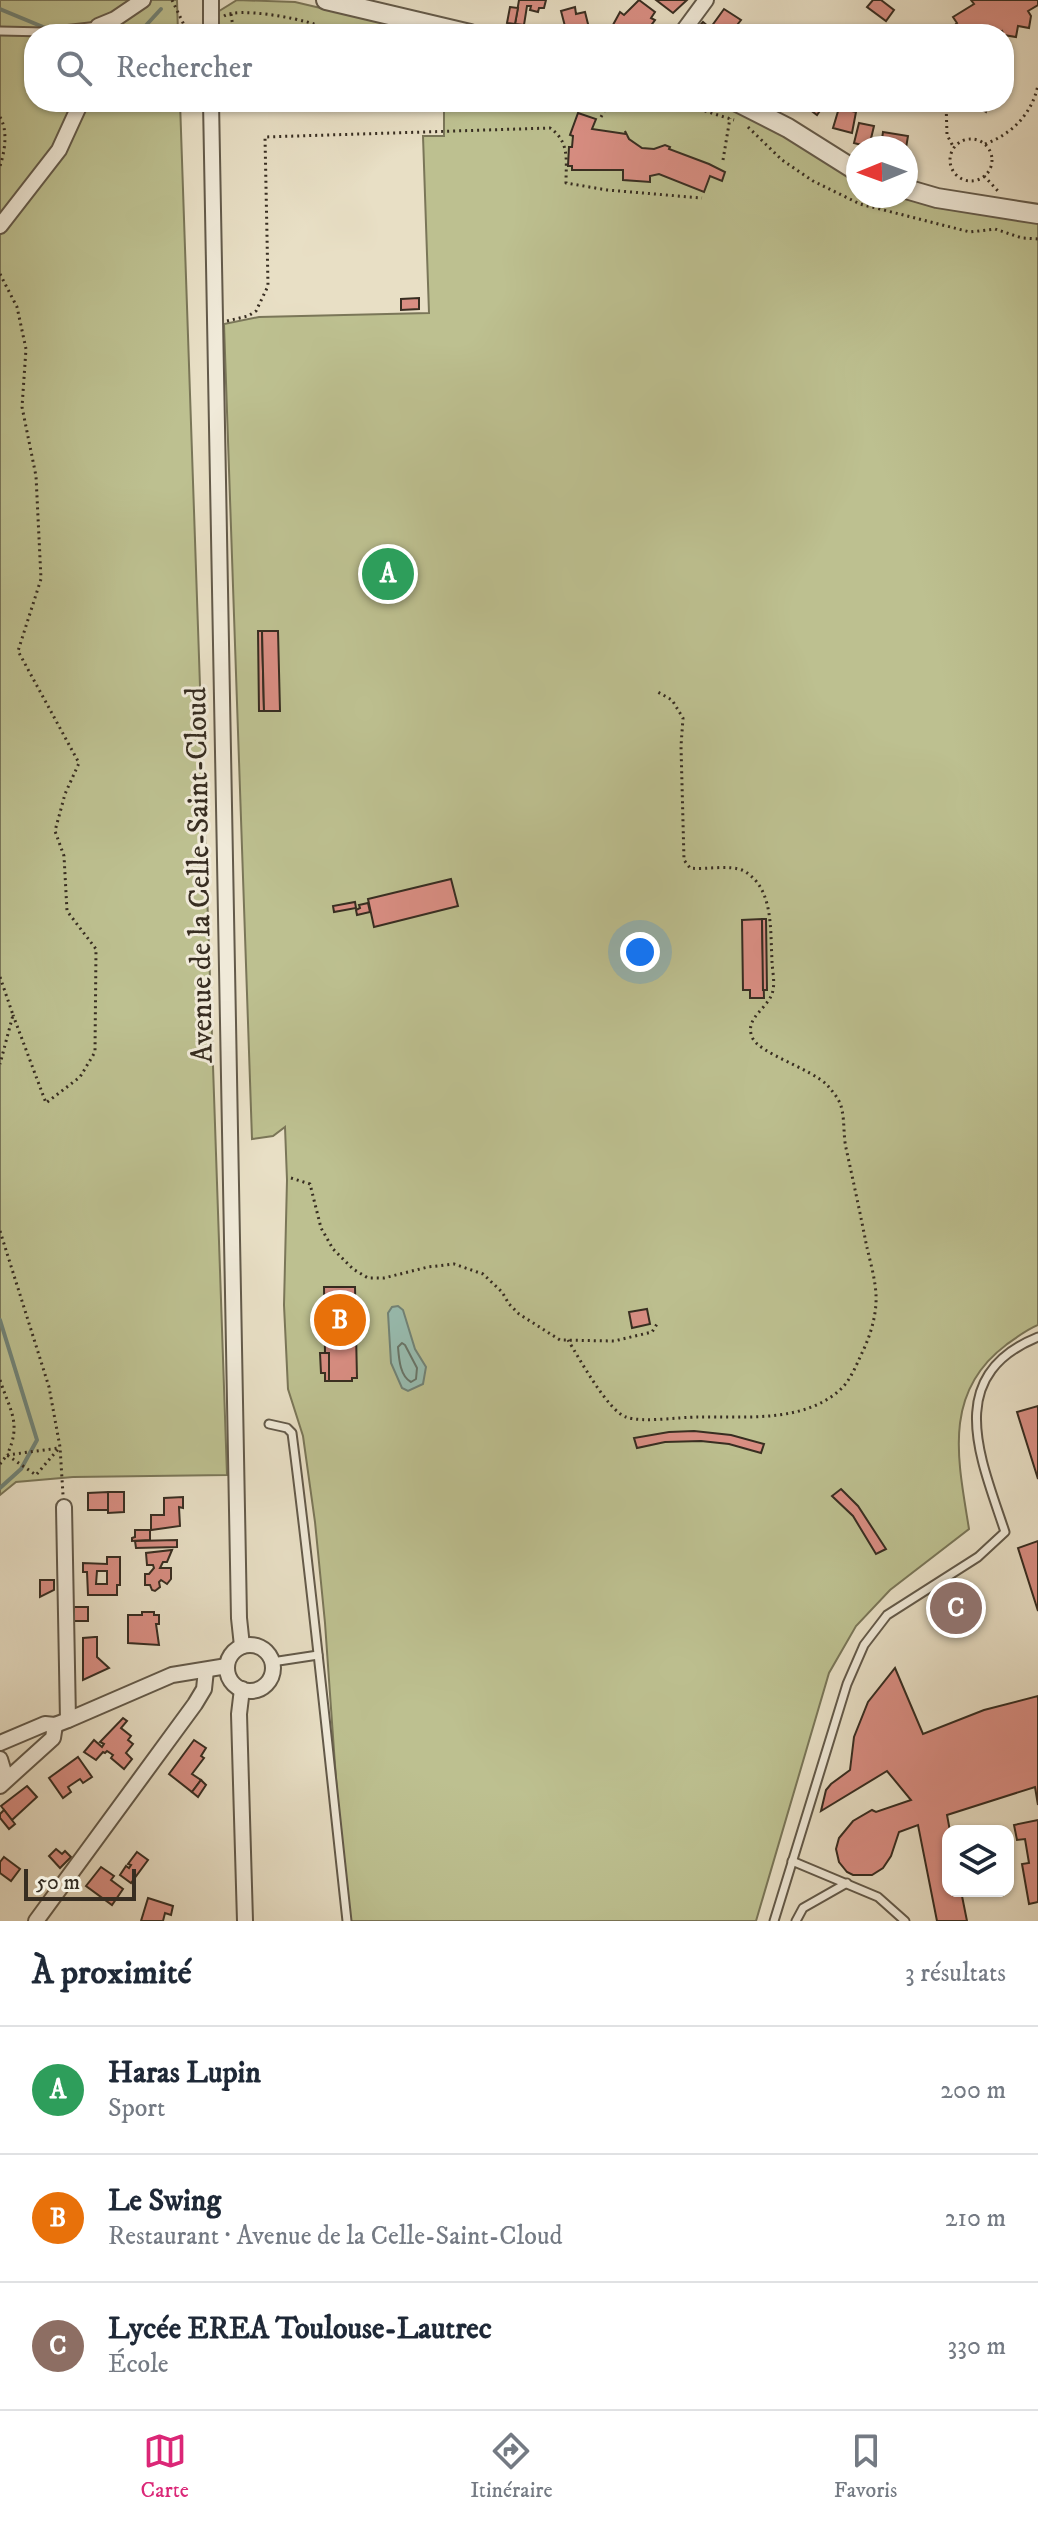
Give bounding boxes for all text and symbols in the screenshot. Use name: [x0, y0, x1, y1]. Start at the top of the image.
search box: [24, 24, 1014, 112]
icon: search: [52, 46, 96, 90]
text: Rechercher: [116, 50, 252, 87]
north arrow: [846, 136, 918, 208]
pin: A: [362, 544, 414, 604]
street label: Avenue de la Celle-Saint-Cloud: [178, 687, 222, 1063]
your location: [620, 932, 660, 972]
pin: B: [314, 1290, 366, 1350]
pin: C: [930, 1578, 982, 1638]
map controls: [942, 1825, 1014, 1897]
button: layers: [942, 1825, 1014, 1897]
scale bar: [24, 1865, 136, 1901]
text: 50 m: [36, 1869, 80, 1896]
text: À proximité: [32, 1952, 192, 1994]
text: 3 résultats: [905, 1957, 1006, 1990]
text: Haras Lupin: [108, 2055, 261, 2092]
text: A: [50, 2074, 66, 2107]
text: 200 m: [940, 2074, 1006, 2107]
text: Sport: [108, 2092, 165, 2125]
text: Le Swing: [108, 2183, 221, 2220]
text: B: [50, 2202, 66, 2235]
text: 210 m: [945, 2202, 1006, 2235]
text: Restaurant · Avenue de la Celle-Saint-Cloud: [108, 2220, 563, 2253]
text: Lycée EREA Toulouse-Lautrec: [108, 2311, 492, 2348]
text: C: [49, 2330, 67, 2363]
text: 330 m: [948, 2330, 1006, 2363]
text: École: [108, 2348, 169, 2381]
tab: Carte: [141, 2429, 189, 2504]
tab: Itinéraire: [470, 2429, 553, 2504]
tab: Favoris: [834, 2429, 897, 2504]

